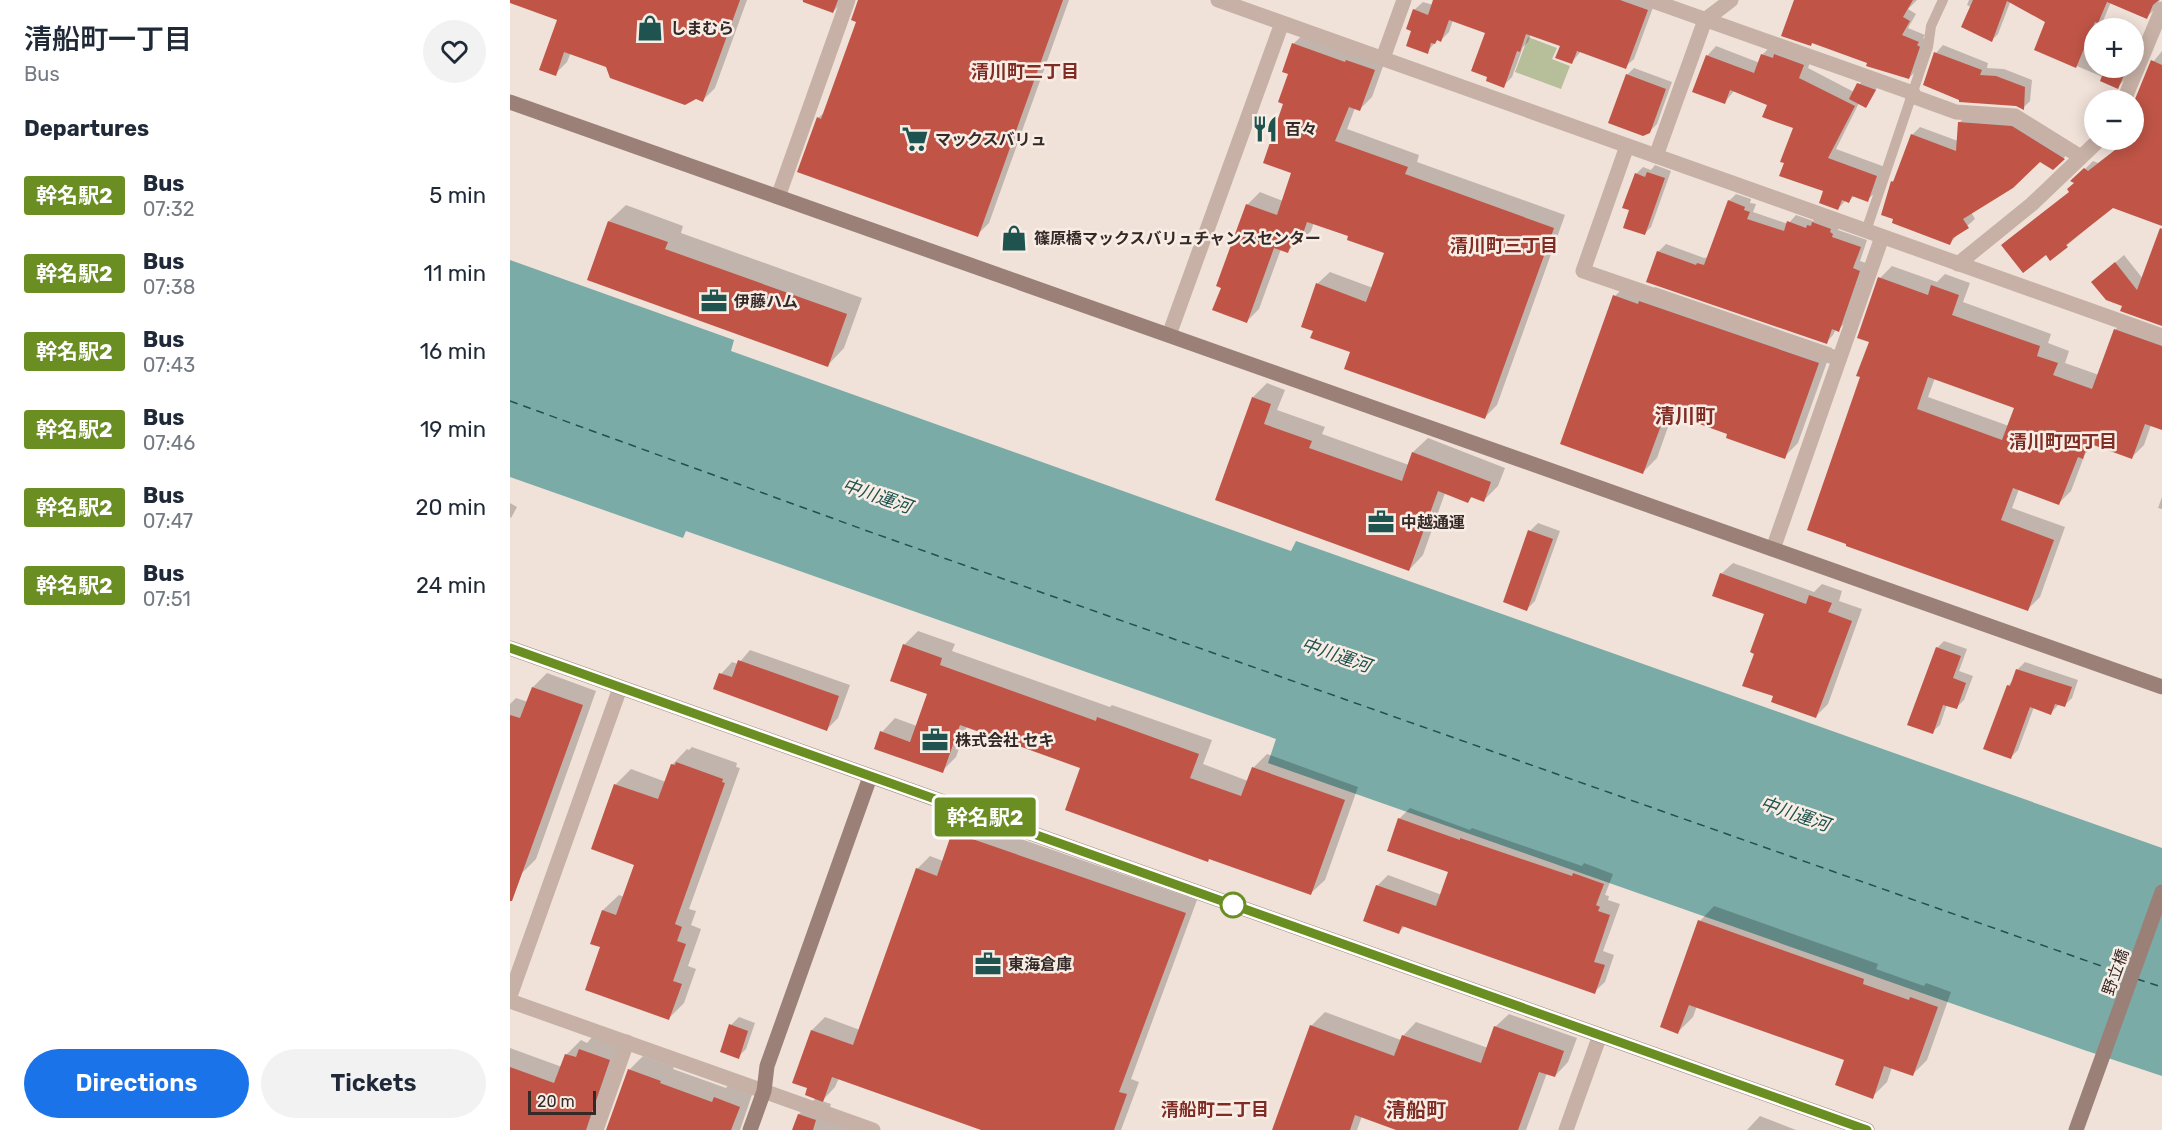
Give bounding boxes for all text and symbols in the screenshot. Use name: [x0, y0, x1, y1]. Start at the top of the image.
shop icon: しまむら: [635, 13, 665, 43]
map controls: [2084, 18, 2144, 150]
button: +: [2084, 18, 2144, 78]
place label: しまむら: [670, 19, 734, 38]
button: heart: [423, 20, 486, 83]
text: 清船町一丁目: [24, 23, 192, 56]
district label: 清川町二丁目: [971, 61, 1079, 83]
text: Bus: [24, 62, 60, 86]
button: −: [2084, 90, 2144, 150]
restaurant icon: 百々: [1250, 114, 1280, 144]
text: Departures: [24, 115, 149, 142]
place label: 百々: [1285, 120, 1317, 139]
supermarket icon: マックスバリュ: [900, 124, 930, 154]
place label: マックスバリュ: [935, 130, 1047, 149]
text: Bus: [143, 170, 184, 197]
text: 5 min: [429, 182, 486, 209]
text: 幹名駅2: [36, 183, 113, 208]
text: 07:32: [143, 197, 195, 221]
shop icon: 篠原橋マックスバリュチャンスセンター: [999, 223, 1029, 253]
place label: 篠原橋マックスバリュチャンスセンター: [1034, 229, 1321, 248]
district label: 清川町三丁目: [1450, 235, 1558, 257]
text: Bus: [143, 248, 184, 275]
text: 11 min: [424, 260, 486, 287]
text: 幹名駅2: [36, 261, 113, 286]
text: 07:38: [143, 275, 195, 299]
office icon: 伊藤ハム: [699, 286, 729, 316]
place label: 伊藤ハム: [733, 292, 798, 311]
text: Bus: [143, 326, 184, 353]
text: 16 min: [420, 338, 486, 365]
text: 幹名駅2: [36, 339, 113, 364]
text: 07:43: [143, 353, 195, 377]
text: Bus: [143, 404, 184, 431]
district label: 清川町: [1655, 404, 1715, 428]
text: 19 min: [420, 416, 486, 443]
text: 幹名駅2: [36, 417, 113, 442]
text: 07:46: [143, 431, 195, 455]
district label: 清川町四丁目: [2009, 431, 2117, 453]
water label: 中川運河: [839, 474, 917, 519]
text: Bus: [143, 482, 184, 509]
text: 20 min: [416, 494, 486, 521]
text: 幹名駅2: [36, 495, 113, 520]
office icon: 中越通運: [1366, 507, 1396, 537]
text: 07:47: [143, 509, 193, 533]
place label: 中越通運: [1401, 513, 1465, 532]
text: Bus: [143, 560, 184, 587]
text: 24 min: [416, 572, 486, 599]
text: 幹名駅2: [36, 573, 113, 598]
text: 07:51: [143, 587, 191, 611]
water label: 中川運河: [1298, 633, 1376, 678]
office icon: 株式会社 セキ: [920, 725, 950, 755]
place label: 株式会社 セキ: [955, 731, 1054, 750]
water label: 中川運河: [1757, 792, 1835, 837]
line badge: 幹名駅2: [943, 798, 1027, 836]
text: 幹名駅2: [947, 805, 1023, 830]
unlabelled marker: [1220, 892, 1246, 918]
street label: 野立橋: [2098, 946, 2133, 998]
office icon: 東海倉庫: [973, 949, 1003, 979]
place label: 東海倉庫: [1008, 955, 1072, 974]
button: Directions: [24, 1049, 249, 1118]
button: Tickets: [261, 1049, 486, 1118]
scale bar: [528, 1088, 596, 1116]
text: 20 m: [537, 1092, 575, 1111]
district label: 清船町: [1386, 1098, 1446, 1122]
district label: 清船町二丁目: [1161, 1099, 1269, 1121]

